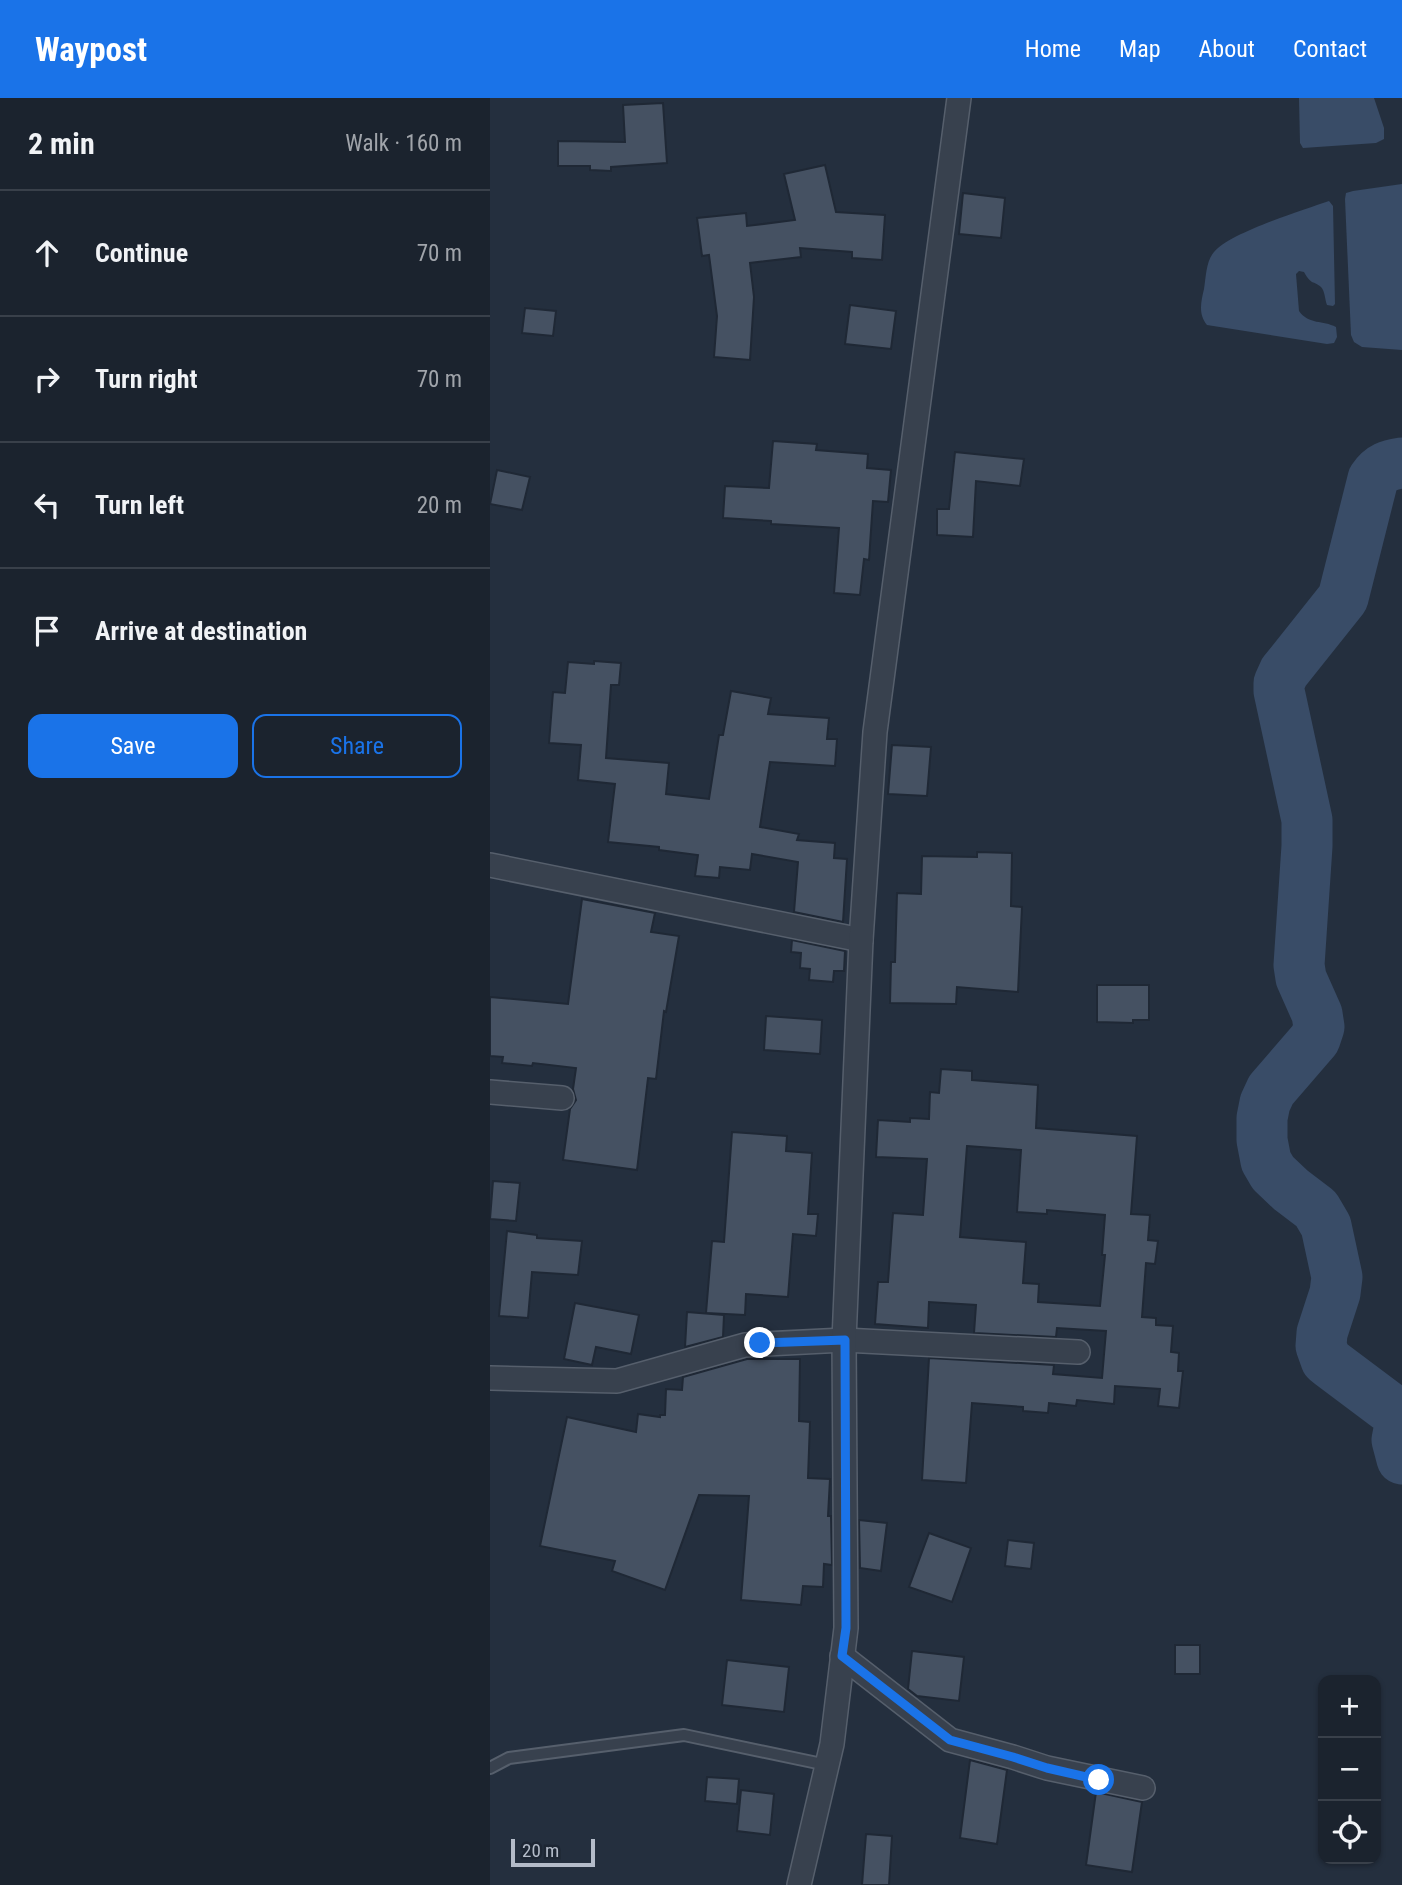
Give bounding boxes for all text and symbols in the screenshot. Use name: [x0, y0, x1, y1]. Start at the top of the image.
text: Waypost: [35, 30, 147, 69]
text: Home: [1025, 35, 1081, 63]
text: Map: [1119, 35, 1161, 63]
text: About: [1199, 35, 1255, 63]
text: Contact: [1293, 35, 1367, 63]
text: 2 min: [28, 126, 95, 161]
text: Walk · 160 m: [345, 130, 462, 157]
icon: ahead: [28, 234, 66, 272]
text: Continue: [95, 238, 188, 268]
text: 70 m: [417, 240, 462, 267]
icon: right: [28, 360, 66, 398]
text: Turn right: [95, 364, 197, 394]
text: 70 m: [417, 366, 462, 393]
icon: left: [28, 486, 66, 524]
text: Turn left: [95, 490, 184, 520]
text: 20 m: [417, 492, 462, 519]
icon: arrive: [28, 612, 66, 650]
text: Arrive at destination: [95, 616, 307, 646]
button: Save: [28, 714, 238, 778]
button: Share: [252, 714, 462, 778]
route end: [744, 1327, 775, 1358]
map controls: [1318, 1675, 1381, 1864]
button: +: [1318, 1675, 1381, 1738]
button: −: [1318, 1738, 1381, 1801]
route start: [1083, 1764, 1114, 1795]
button: locate: [1318, 1801, 1381, 1864]
scale bar: [511, 1836, 595, 1868]
text: 20 m: [522, 1839, 559, 1862]

